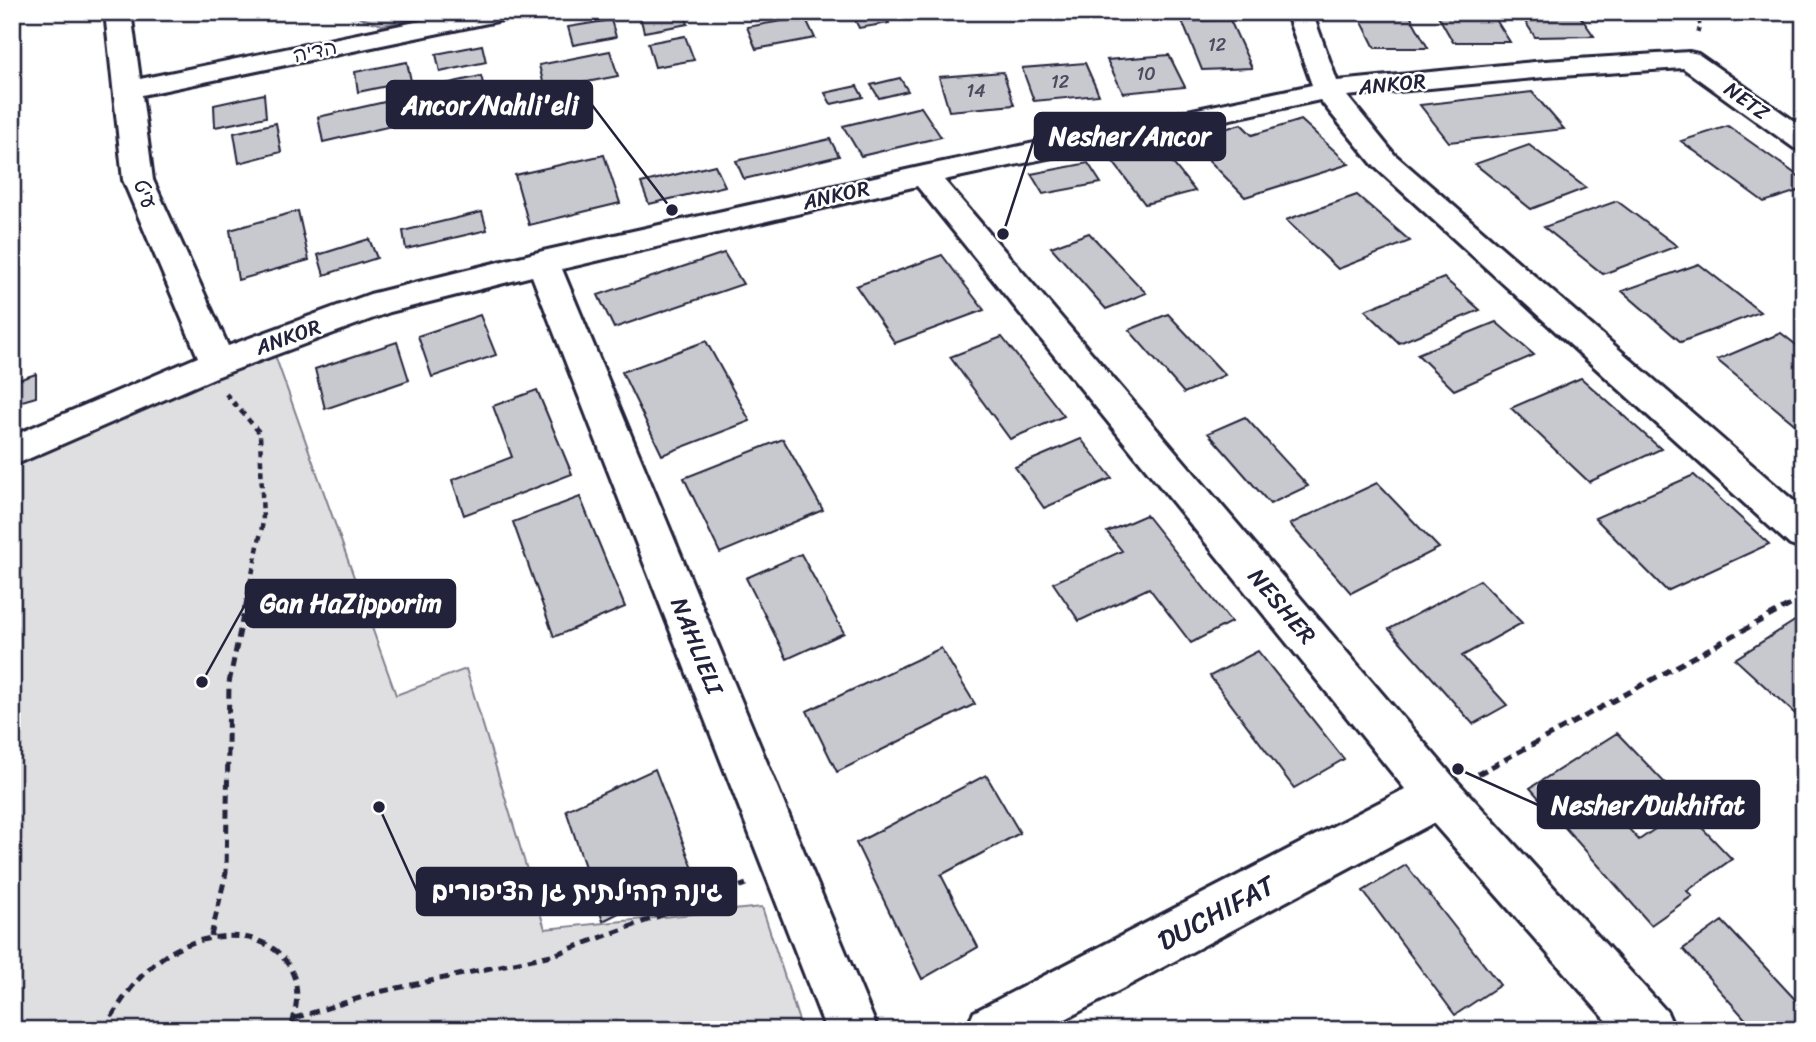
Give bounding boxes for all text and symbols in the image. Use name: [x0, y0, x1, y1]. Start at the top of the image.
street label: הדיה: [289, 28, 341, 74]
house number: 12: [1208, 29, 1226, 61]
house number: 10: [1136, 58, 1156, 90]
street label: ANKOR: [1356, 62, 1427, 107]
house number: 12: [1051, 66, 1069, 98]
street label: NETZ: [1716, 71, 1778, 131]
house number: 14: [967, 75, 985, 107]
callout: Ancor/Nahli'eli: [387, 81, 592, 128]
text: Ancor/Nahli'eli: [401, 82, 580, 128]
callout: Nesher/Ancor: [1035, 113, 1225, 160]
text: Nesher/Ancor: [1048, 113, 1213, 159]
street label: ANKOR: [798, 169, 873, 221]
street label: עיט: [122, 173, 168, 215]
street label: ANKOR: [249, 308, 326, 367]
street label: NESHER: [1237, 558, 1327, 654]
callout: Gan HaZipporim: [246, 580, 455, 627]
text: Gan HaZipporim: [260, 580, 442, 626]
street label: NAHLIELI: [658, 591, 736, 702]
callout: Nesher/Dukhifat: [1538, 781, 1759, 828]
text: Nesher/Dukhifat: [1550, 782, 1745, 828]
street label: DUCHIFAT: [1148, 860, 1286, 965]
callout: גינה קהילתית גן הציפורים: [417, 868, 736, 915]
text: גינה קהילתית גן הציפורים: [431, 868, 723, 914]

